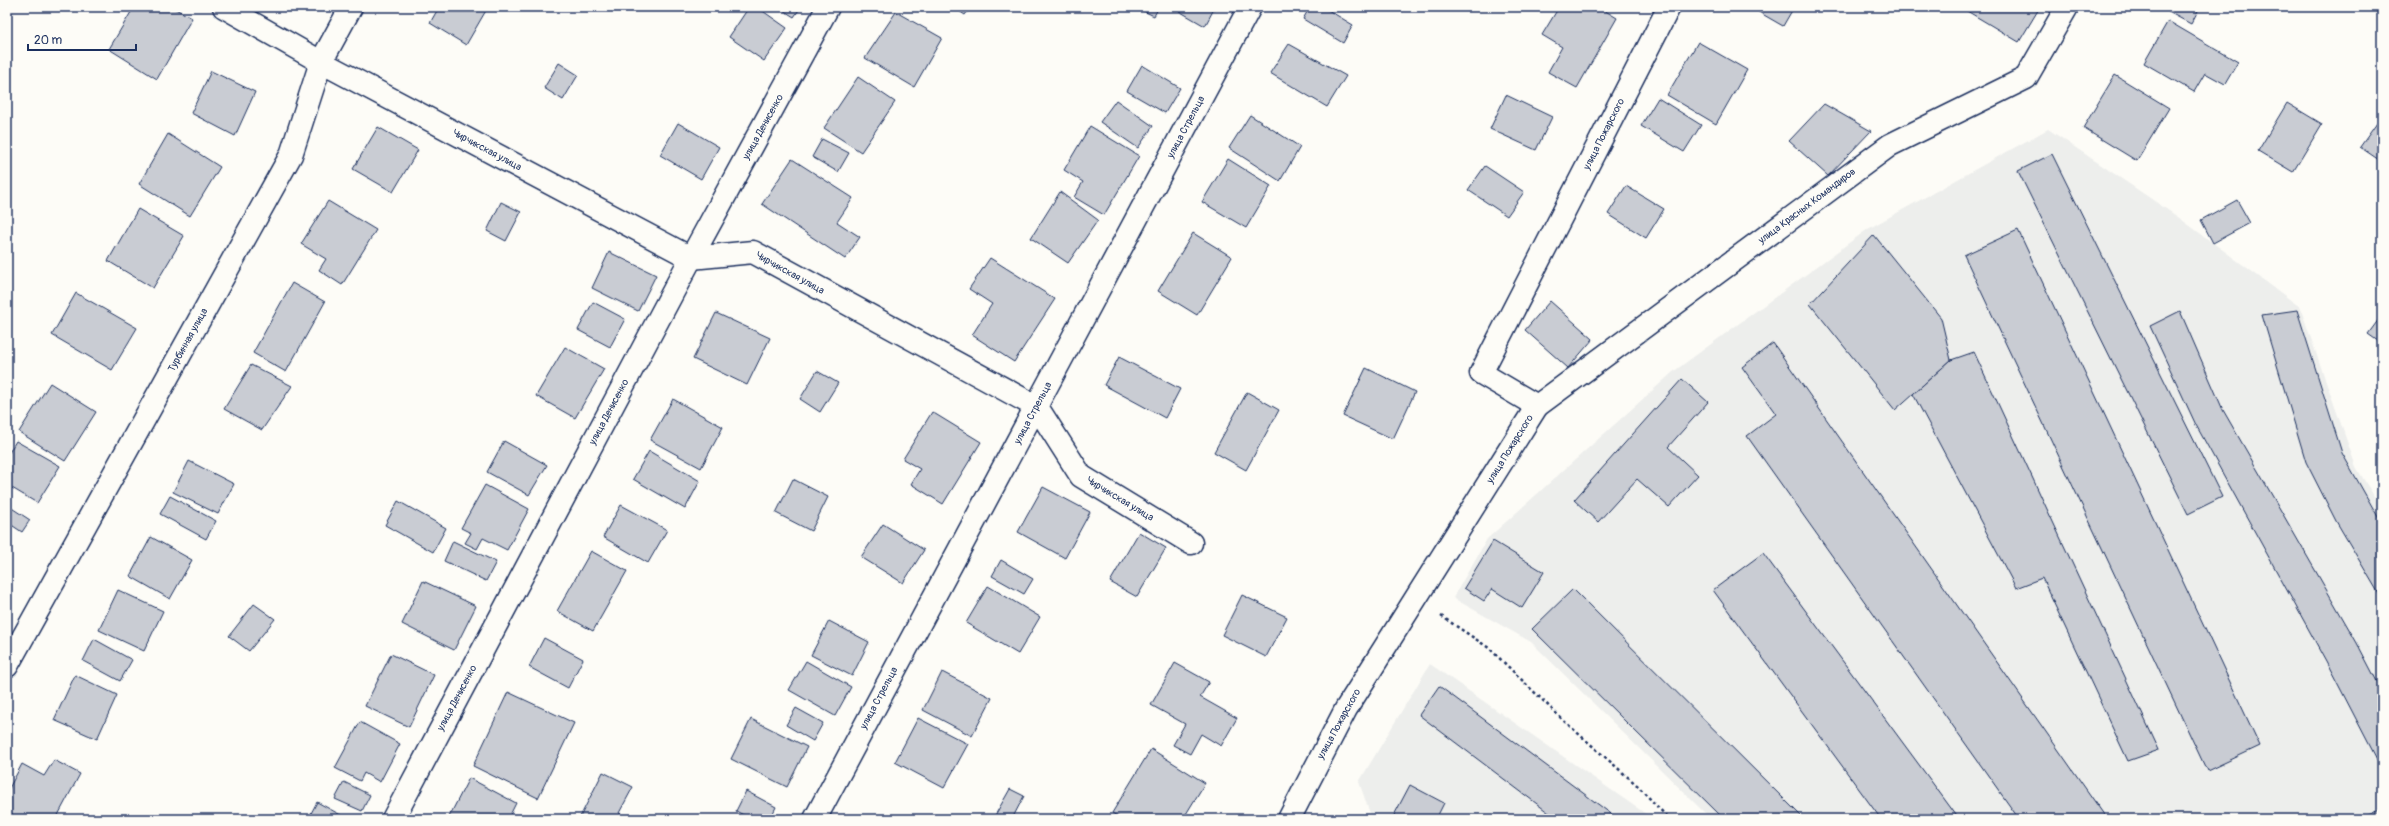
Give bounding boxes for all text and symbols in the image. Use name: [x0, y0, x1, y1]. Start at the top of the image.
scale bar: [28, 26, 136, 52]
text: 20 m: [34, 33, 63, 48]
street label: улица Денисенко: [740, 92, 786, 163]
street label: улица Стрельца: [1164, 94, 1208, 161]
street label: улица Пожарского: [1580, 96, 1627, 173]
street label: Чирчикская улица: [450, 127, 524, 173]
street label: улица Красных Командиров: [1755, 165, 1858, 247]
street label: Чирчикская улица: [754, 249, 827, 297]
street label: Турбинная улица: [166, 306, 211, 374]
street label: улица Денисенко: [586, 376, 632, 448]
street label: улица Стрельца: [1011, 380, 1055, 447]
street label: улица Пожарского: [1484, 412, 1536, 486]
street label: Чирчикская улица: [1084, 474, 1156, 524]
street label: улица Денисенко: [434, 662, 480, 734]
street label: улица Стрельца: [857, 665, 901, 732]
street label: улица Пожарского: [1314, 686, 1364, 762]

